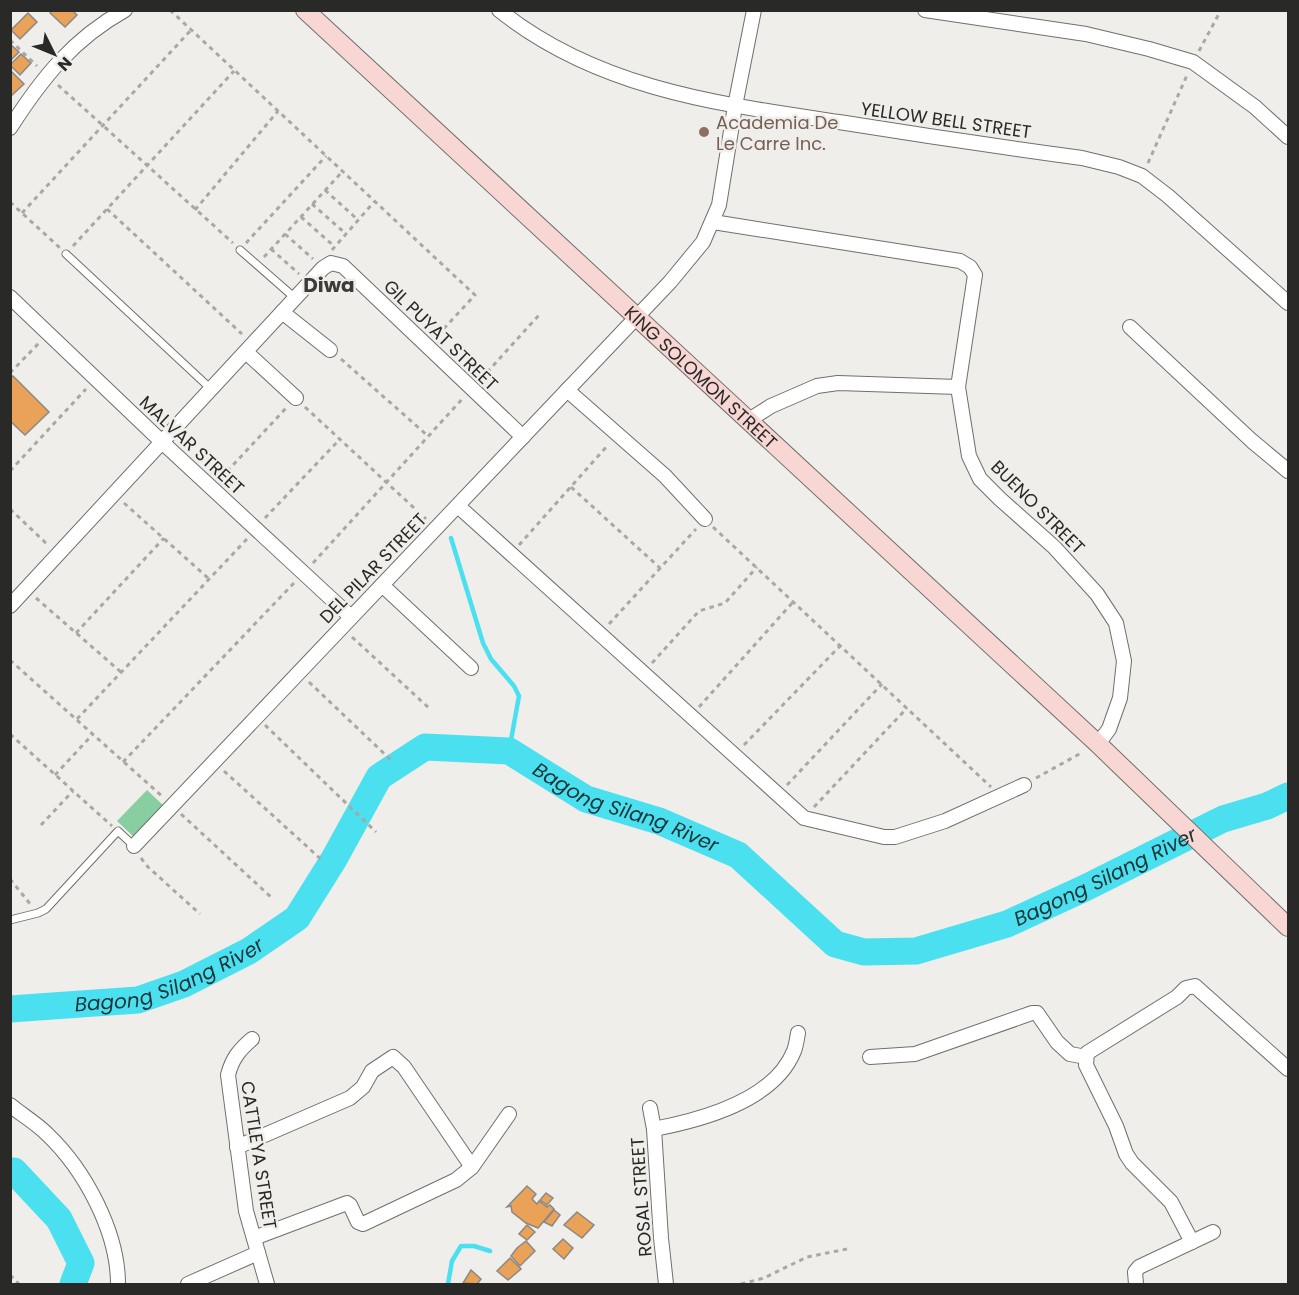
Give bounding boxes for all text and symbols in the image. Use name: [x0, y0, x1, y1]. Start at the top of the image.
north arrow: [24, 24, 84, 84]
text: N: [52, 52, 77, 76]
street label: YELLOW BELL STREET: [859, 96, 1033, 144]
place label: Academia De Le Carre Inc.: [716, 110, 838, 156]
marker: Academia De Le Carre Inc.: [697, 125, 711, 139]
district label: Diwa: [303, 271, 355, 299]
street label: GIL PUYAT STREET: [378, 274, 504, 396]
street label: KING SOLOMON STREET: [619, 300, 783, 454]
street label: MALVAR STREET: [134, 390, 250, 500]
street label: BUENO STREET: [986, 455, 1091, 560]
street label: DEL PILAR STREET: [314, 507, 432, 629]
water label: Bagong Silang River: [528, 755, 723, 859]
water label: Bagong Silang River: [1009, 820, 1202, 933]
water label: Bagong Silang River: [74, 931, 270, 1018]
street label: CATTLEYA STREET: [235, 1079, 283, 1231]
street label: ROSAL STREET: [624, 1136, 658, 1258]

